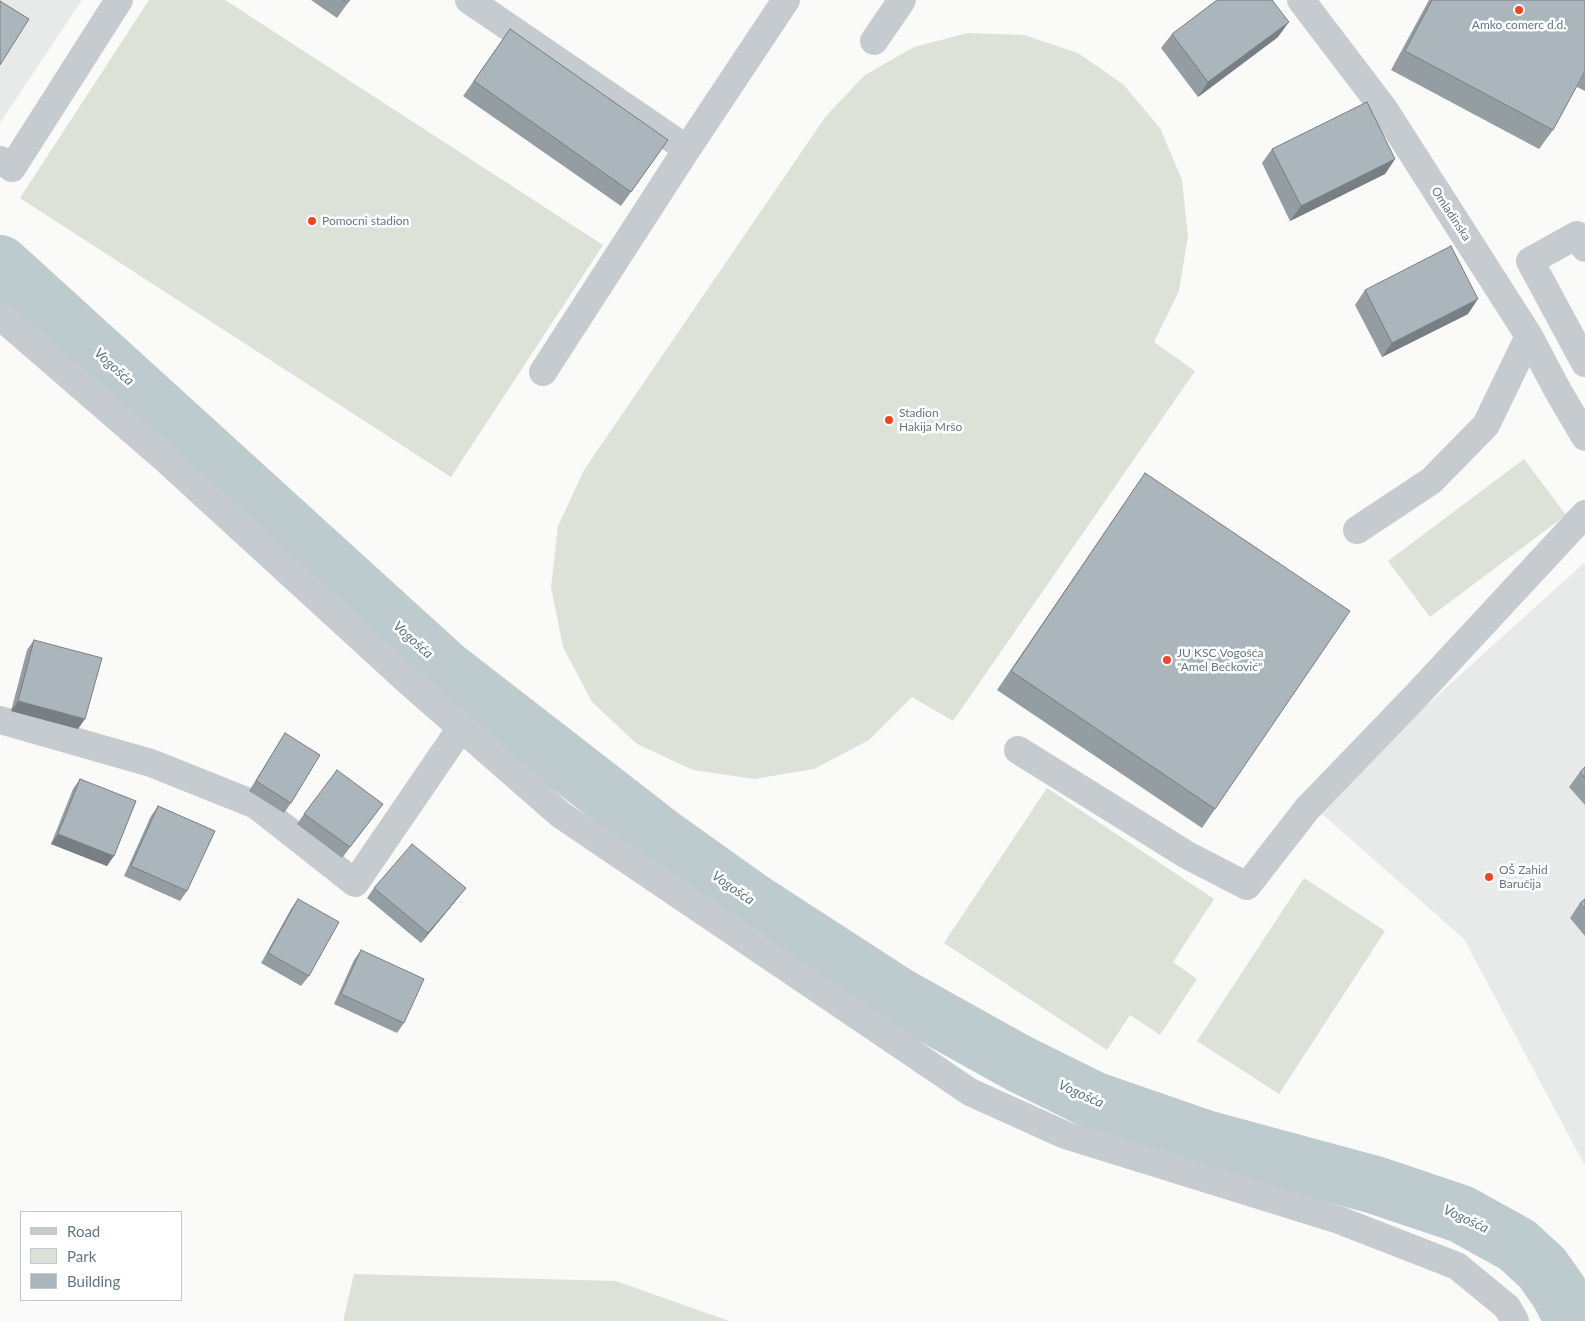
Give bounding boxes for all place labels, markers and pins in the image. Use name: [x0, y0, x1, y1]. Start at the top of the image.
marker: Amko comerc d.d.: [1513, 4, 1525, 16]
place label: Amko comerc d.d.: [1472, 18, 1566, 32]
place label: Pomocni stadion: [322, 214, 409, 228]
marker: Pomocni stadion: [306, 215, 318, 227]
place label: Stadion Hakija Mršo: [899, 406, 962, 434]
marker: Stadion Hakija Mršo: [883, 414, 895, 426]
place label: JU KSC Vogošća "Amel Bečković": [1177, 646, 1263, 674]
marker: JU KSC Vogošća "Amel Bečković": [1161, 654, 1173, 666]
place label: OŠ Zahid Baručija: [1499, 863, 1548, 891]
marker: OŠ Zahid Baručija: [1483, 871, 1495, 883]

